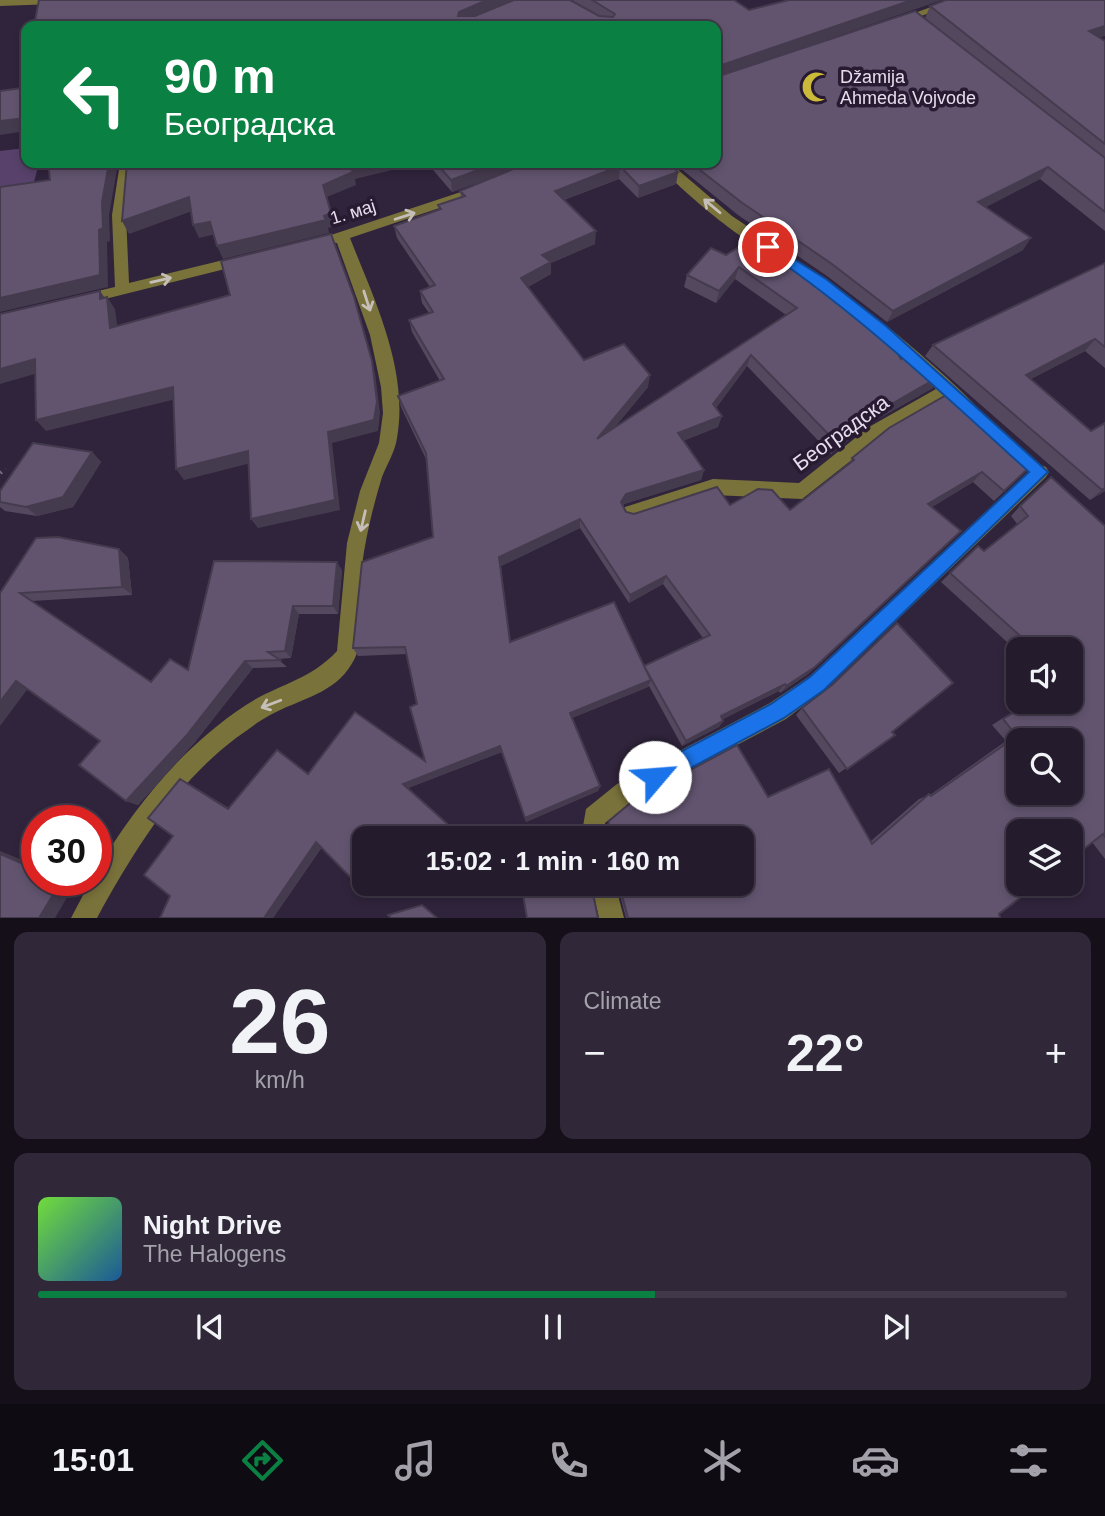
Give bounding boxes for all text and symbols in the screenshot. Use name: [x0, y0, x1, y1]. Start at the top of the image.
icon: left: [49, 49, 140, 140]
text: 90 m: [164, 49, 276, 103]
place label: Džamija Ahmeda Vojvode: [840, 67, 976, 108]
mosque icon: Džamija Ahmeda Vojvode: [800, 70, 834, 104]
text: Београдска: [164, 106, 335, 142]
street label: 1. мај: [328, 196, 378, 228]
one-way arrow: [703, 198, 721, 214]
one-way arrow: [393, 209, 415, 222]
pin: [738, 217, 798, 277]
icon: arrive: [749, 228, 787, 266]
one-way arrow: [149, 273, 172, 286]
one-way arrow: [361, 289, 374, 311]
street label: Београдска: [789, 390, 893, 475]
one-way arrow: [355, 509, 369, 532]
map controls: [1006, 637, 1083, 896]
button: sound: [1006, 637, 1083, 714]
one-way arrow: [261, 699, 283, 712]
button: search: [1006, 728, 1083, 805]
position arrow: [618, 740, 692, 814]
speed limit sign: 30: [21, 805, 112, 896]
button: layers: [1006, 819, 1083, 896]
text: 15:02 · 1 min · 160 m: [426, 846, 680, 876]
text: 26: [229, 971, 330, 1072]
text: Climate: [584, 988, 661, 1014]
text: 22°: [786, 1024, 865, 1082]
text: −: [584, 1032, 606, 1074]
text: +: [1045, 1032, 1067, 1074]
text: km/h: [255, 1067, 305, 1093]
text: Night Drive: [143, 1210, 282, 1240]
text: The Halogens: [143, 1241, 286, 1267]
icon: previous: [191, 1308, 229, 1346]
icon: pause: [534, 1308, 572, 1346]
icon: next: [877, 1308, 915, 1346]
icon: directions: [238, 1436, 287, 1485]
icon: music: [391, 1436, 440, 1485]
icon: phone: [544, 1436, 593, 1485]
icon: climate: [698, 1436, 747, 1485]
icon: car: [851, 1436, 900, 1485]
icon: filters: [1004, 1436, 1053, 1485]
text: 15:01: [52, 1442, 134, 1478]

